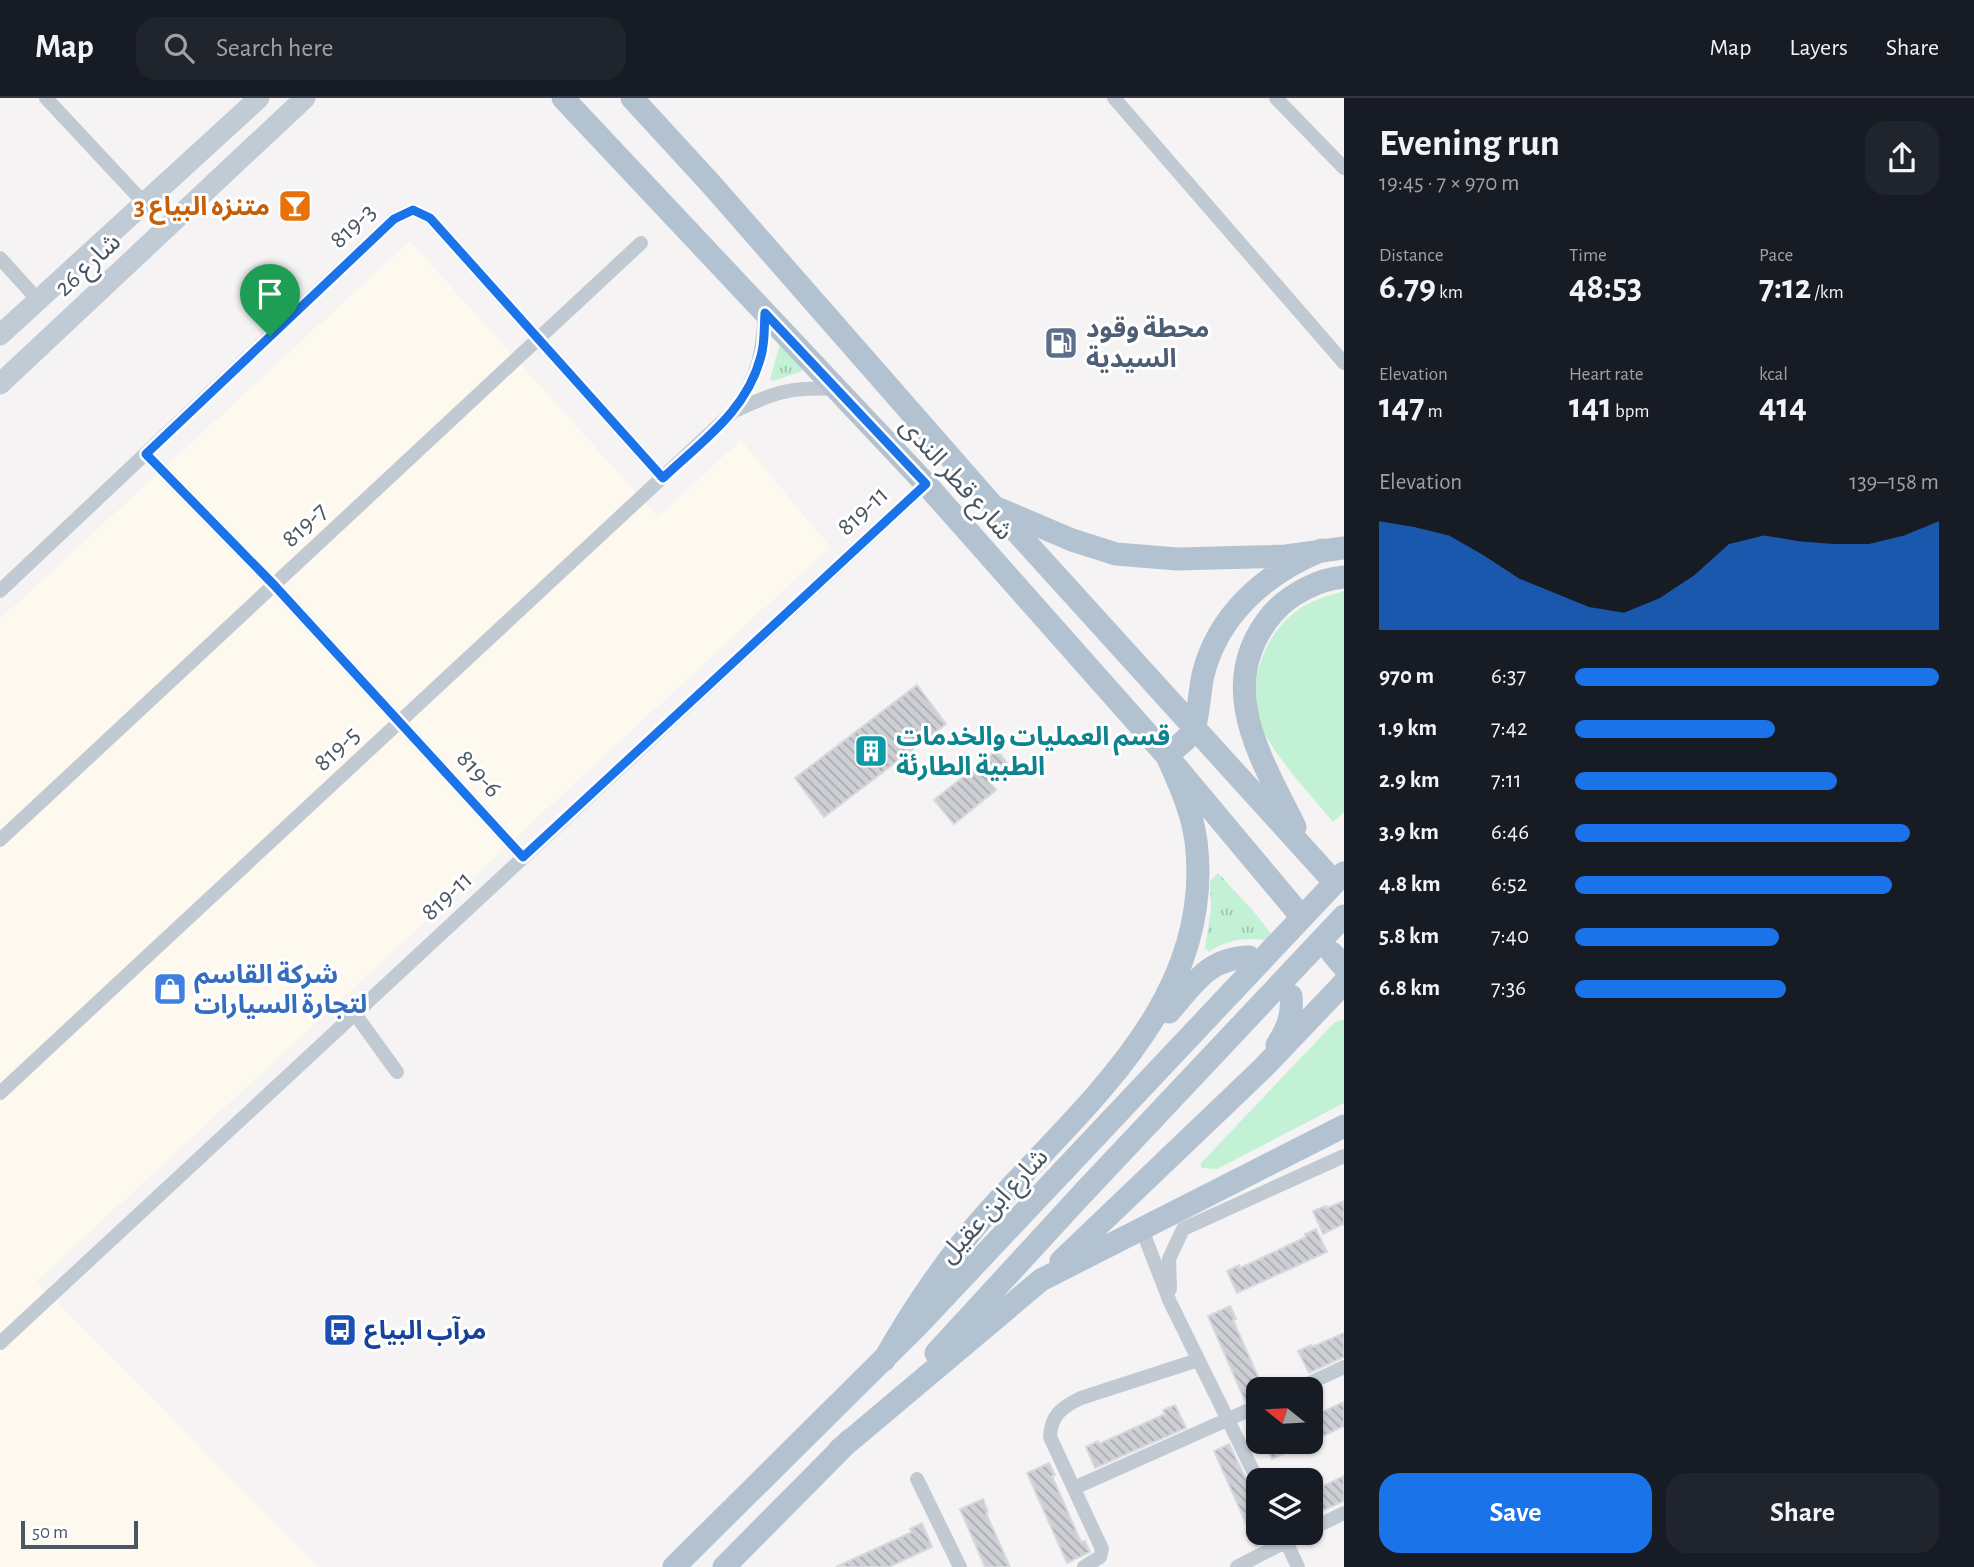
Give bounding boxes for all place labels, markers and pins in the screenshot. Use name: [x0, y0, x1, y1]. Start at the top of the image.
bar icon: متنزه البياع 3: [276, 187, 314, 225]
place label: متنزه البياع 3: [134, 194, 270, 225]
pin: [240, 264, 300, 336]
place label: محطة وقود السيدية: [1086, 315, 1209, 373]
fuel station icon: محطة وقود السيدية: [1042, 324, 1080, 362]
place label: قسم العمليات والخدمات الطبية الطارئة: [896, 724, 1170, 781]
building icon: قسم العمليات والخدمات الطبية الطارئة: [852, 732, 890, 770]
place label: شركة القاسم لتجارة السيارات: [194, 961, 367, 1019]
shop icon: شركة القاسم لتجارة السيارات: [151, 970, 189, 1008]
bus stop icon: مرآب البياع: [321, 1311, 359, 1349]
place label: مرآب البياع: [364, 1315, 486, 1349]

